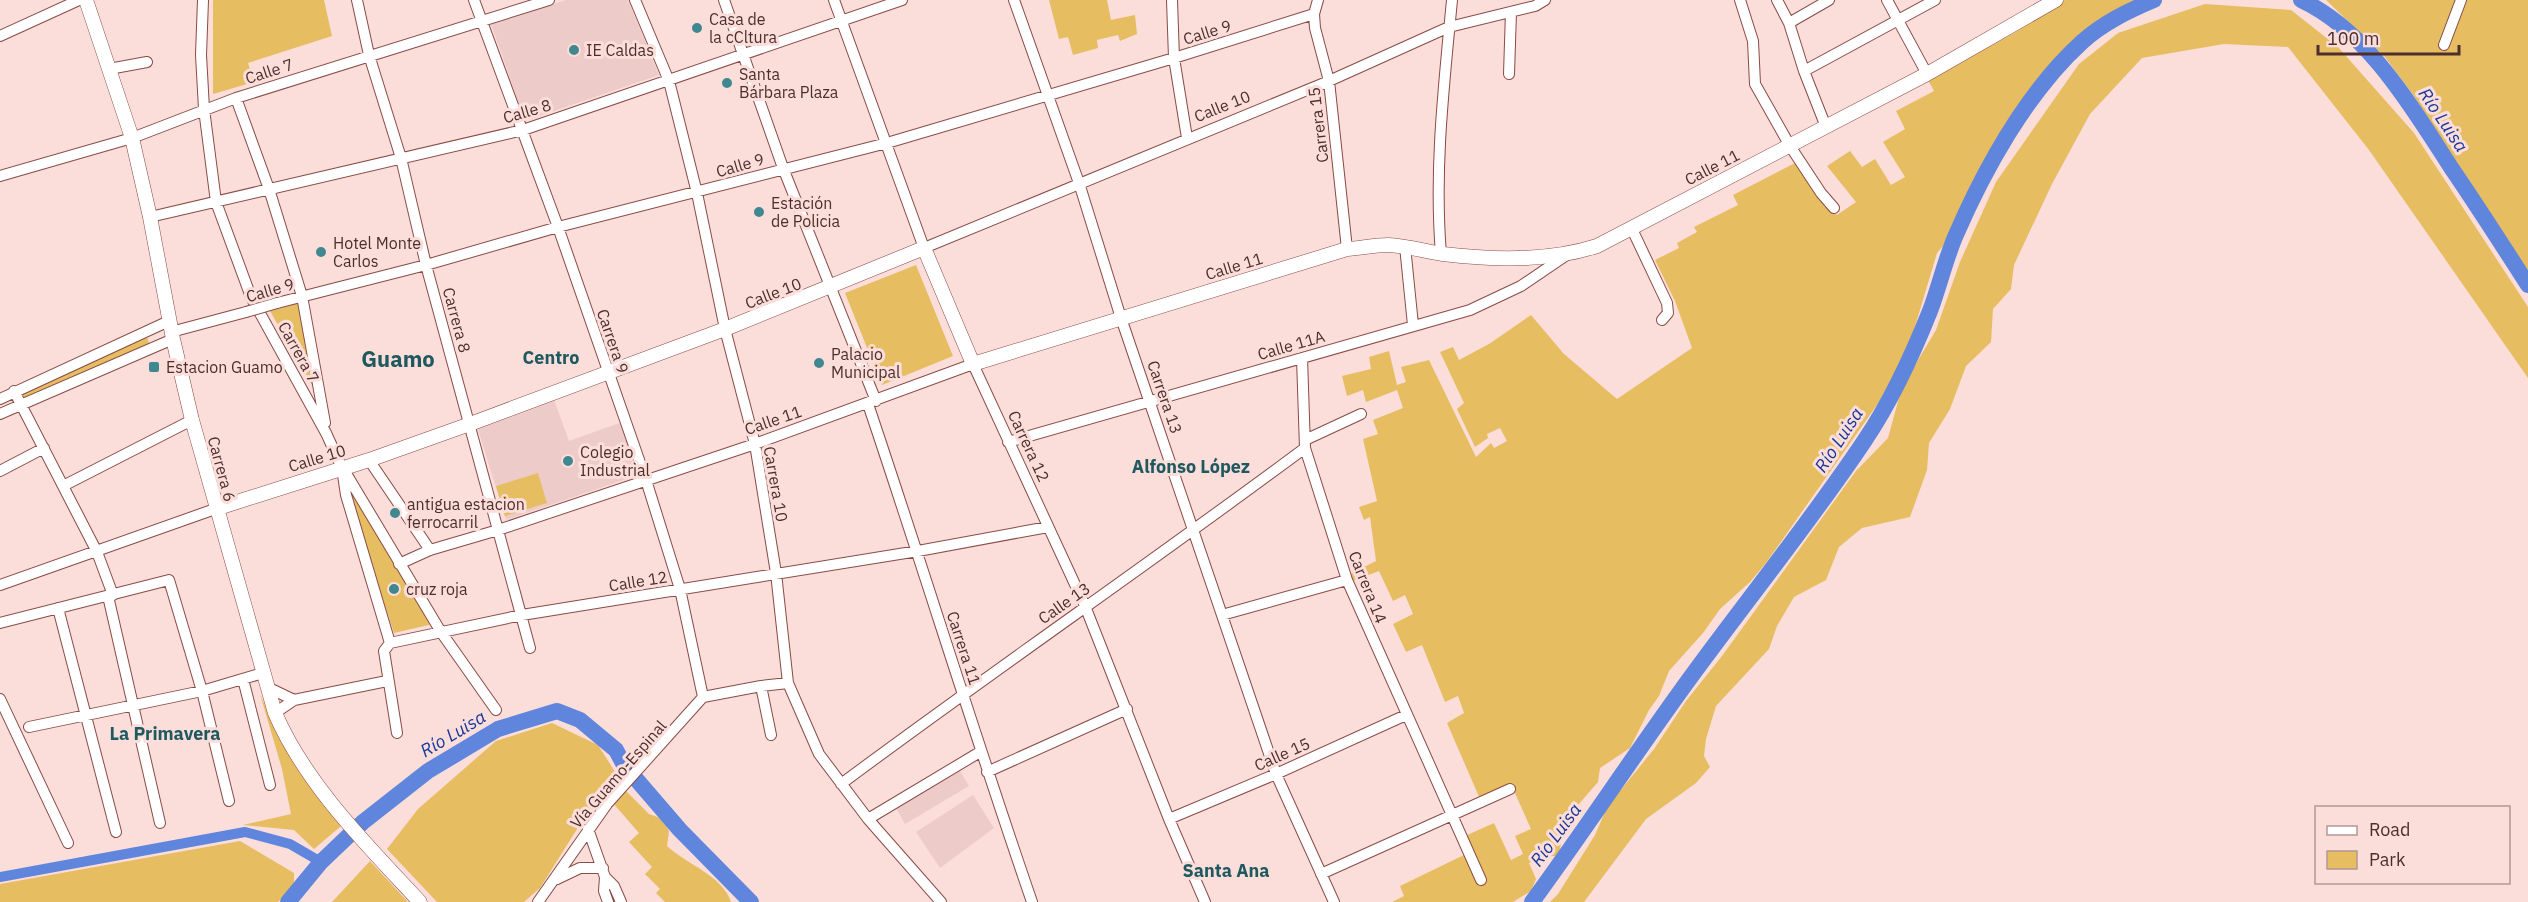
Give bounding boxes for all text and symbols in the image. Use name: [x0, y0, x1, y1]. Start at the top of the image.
place label: Casa de la cCltura: [709, 9, 777, 47]
street label: Calle 9: [1181, 15, 1233, 49]
scale bar: [2318, 18, 2459, 56]
marker: Casa de la cCltura: [690, 21, 704, 35]
text: 100 m: [2327, 27, 2379, 50]
place label: IE Caldas: [586, 40, 654, 60]
marker: IE Caldas: [567, 43, 581, 57]
street label: Calle 7: [242, 54, 296, 88]
place label: Santa Bárbara Plaza: [739, 64, 839, 102]
marker: Santa Bárbara Plaza: [720, 76, 734, 90]
water label: Río Luisa: [2414, 83, 2473, 156]
street label: Calle 10: [1191, 86, 1253, 126]
street label: Carrera 15: [1303, 86, 1333, 164]
street label: Calle 8: [501, 95, 553, 127]
street label: Calle 11: [1681, 145, 1743, 189]
street label: Calle 9: [714, 149, 766, 181]
place label: Estación de Policia: [771, 193, 841, 231]
marker: Estación de Policia: [752, 205, 766, 219]
place label: Hotel Monte Carlos: [333, 233, 421, 271]
marker: Hotel Monte Carlos: [314, 245, 328, 259]
street label: Calle 11: [1203, 248, 1265, 284]
street label: Calle 10: [742, 273, 804, 313]
street label: Calle 9: [244, 274, 296, 306]
street label: Carrera 8: [439, 285, 475, 355]
street label: Carrera 9: [593, 306, 633, 376]
street label: Carrera 7: [274, 318, 324, 386]
street label: Calle 11A: [1255, 326, 1327, 364]
district label: Guamo: [361, 344, 435, 373]
place label: Palacio Municipal: [831, 344, 900, 382]
district label: Centro: [523, 346, 579, 369]
marker: Palacio Municipal: [812, 356, 826, 370]
place label: Estacion Guamo: [166, 357, 283, 377]
street label: Carrera 13: [1143, 358, 1187, 436]
marker: Estacion Guamo: [147, 360, 161, 374]
street label: Calle 11: [742, 401, 804, 439]
water label: Río Luisa: [1809, 403, 1868, 476]
street label: Carrera 12: [1004, 407, 1054, 485]
street label: Carrera 6: [204, 434, 240, 504]
street label: Calle 10: [286, 440, 348, 476]
place label: Colegio Industrial: [580, 442, 650, 480]
street label: Carrera 10: [760, 445, 792, 523]
marker: Colegio Industrial: [561, 454, 575, 468]
district label: Alfonso López: [1132, 455, 1250, 478]
place label: antigua estacion ferrocarril: [407, 494, 525, 532]
marker: antigua estacion ferrocarril: [388, 506, 402, 520]
street label: Carrera 14: [1344, 548, 1392, 626]
street label: Calle 12: [607, 567, 669, 595]
street label: Calle 13: [1034, 578, 1094, 628]
place label: cruz roja: [406, 579, 468, 599]
marker: cruz roja: [387, 582, 401, 596]
street label: Carrera 11: [943, 609, 985, 687]
water label: Río Luisa: [416, 705, 490, 762]
street label: Vía Guamo-Espinal: [566, 716, 670, 832]
district label: La Primavera: [109, 722, 221, 745]
street label: Calle 15: [1251, 733, 1313, 775]
water label: Río Luisa: [1525, 799, 1586, 871]
legend: [2315, 806, 2510, 884]
text: Road: [2369, 818, 2410, 841]
text: Park: [2369, 848, 2406, 871]
district label: Santa Ana: [1183, 859, 1269, 882]

